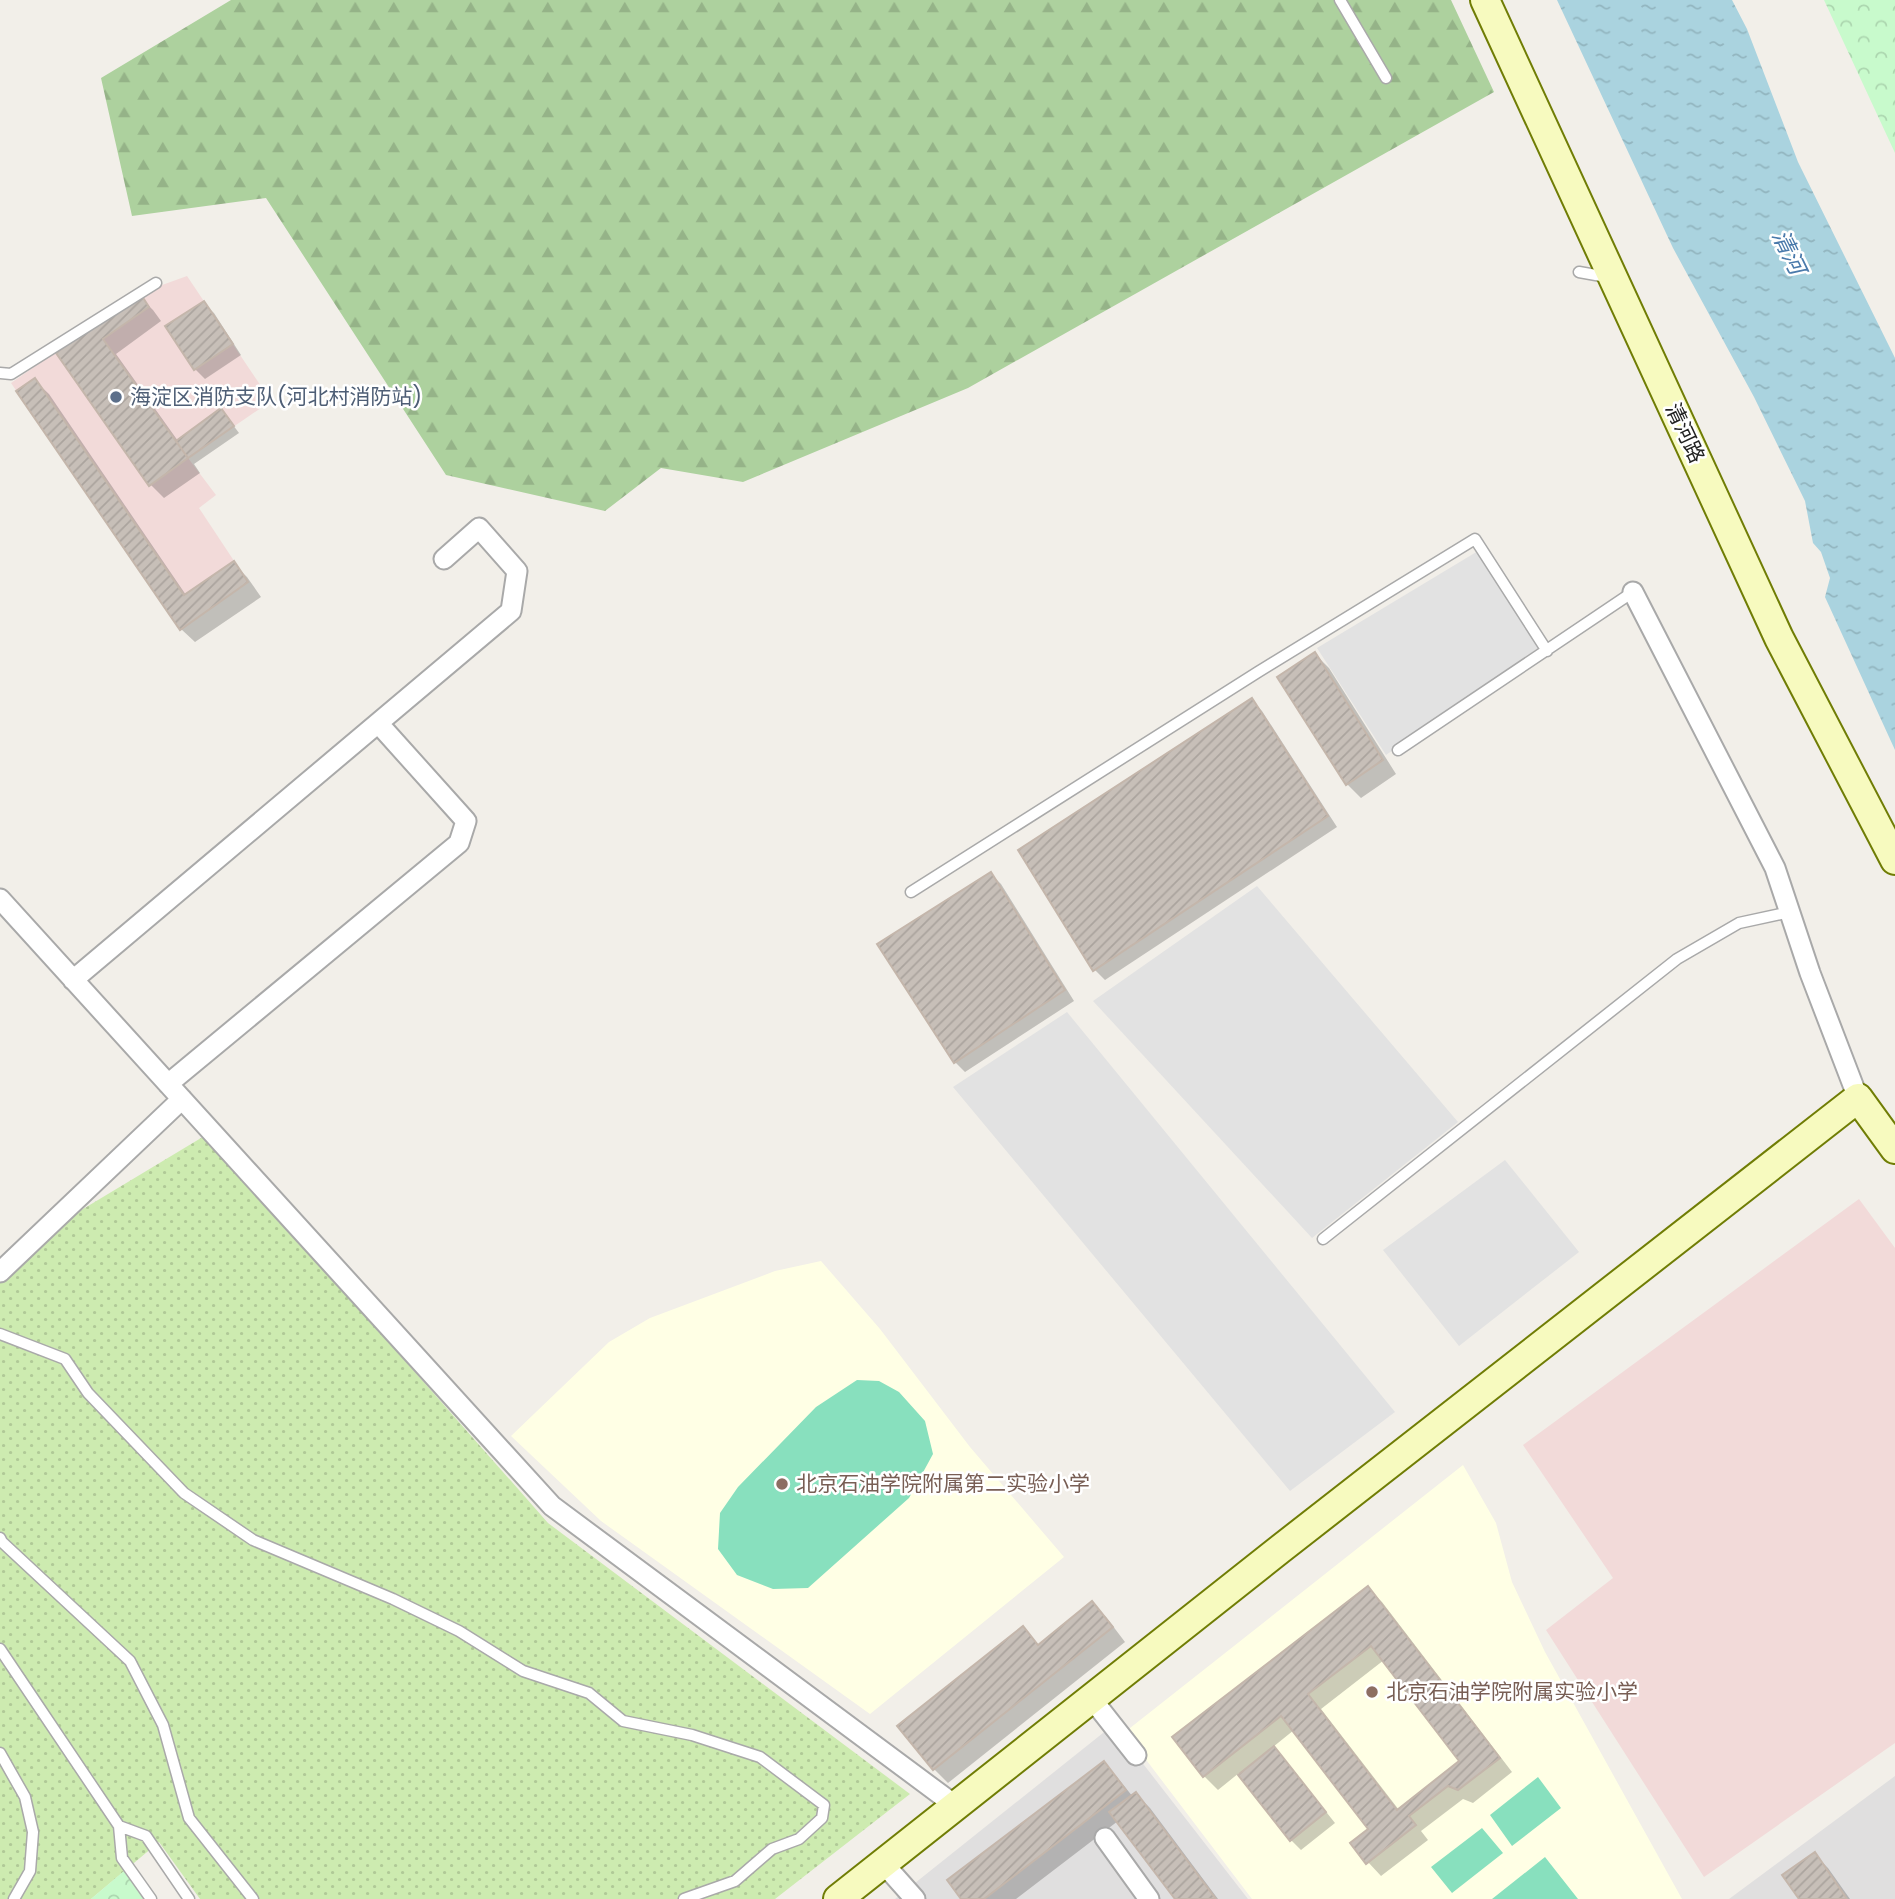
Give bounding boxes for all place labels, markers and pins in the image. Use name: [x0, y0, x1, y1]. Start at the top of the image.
place label: 海淀区消防支队(河北村消防站): [130, 382, 422, 411]
marker: 海淀区消防支队(河北村消防站): [108, 389, 124, 405]
place label: 北京石油学院附属第二实验小学: [796, 1469, 1090, 1498]
marker: 北京石油学院附属第二实验小学: [774, 1476, 790, 1492]
place label: 北京石油学院附属实验小学: [1386, 1677, 1638, 1706]
marker: 北京石油学院附属实验小学: [1364, 1684, 1380, 1700]

